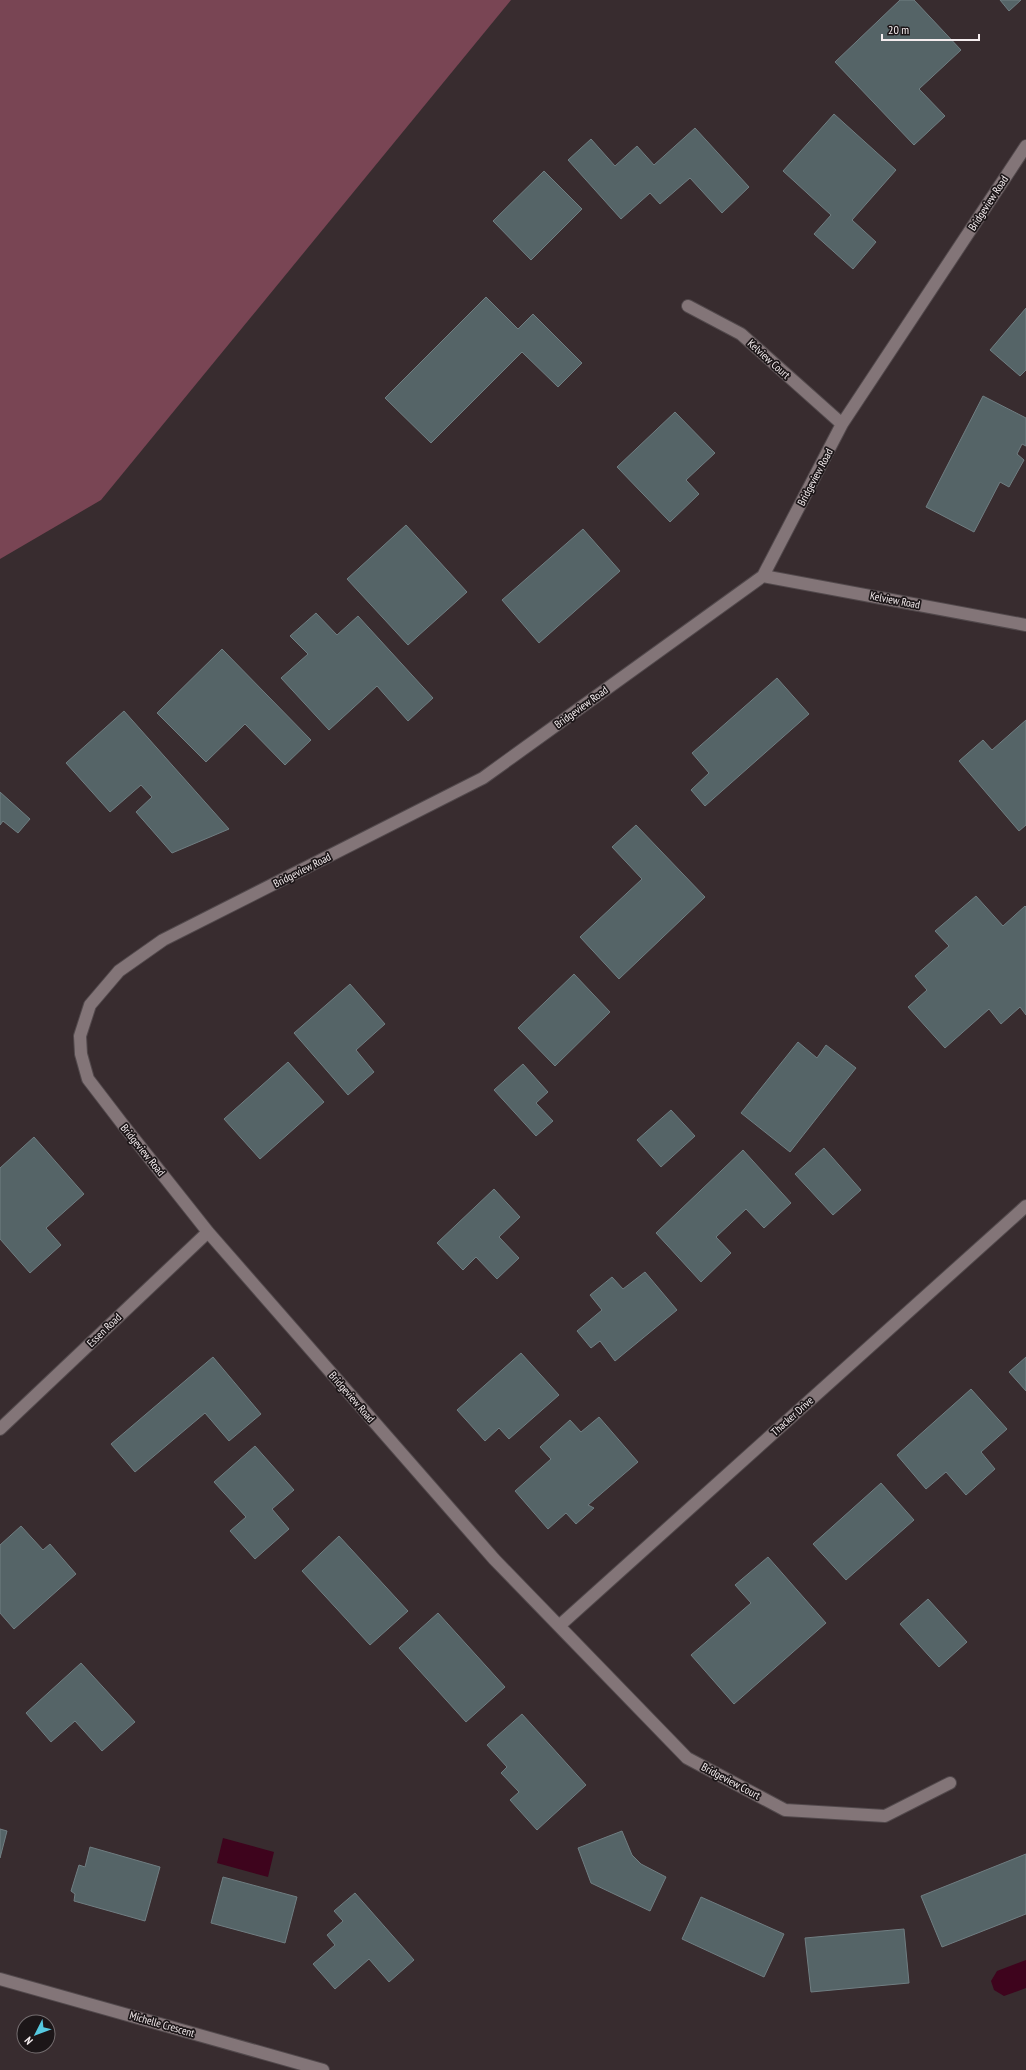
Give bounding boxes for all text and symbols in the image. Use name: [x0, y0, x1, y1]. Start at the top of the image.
scale bar: [882, 16, 979, 42]
text: 20 m: [888, 22, 909, 37]
street label: Bridgeview Road: [965, 173, 1011, 233]
street label: Kelview Court: [745, 336, 793, 382]
street label: Bridgeview Road: [794, 446, 836, 508]
street label: Kelview Road: [869, 588, 921, 612]
street label: Bridgeview Road: [551, 683, 611, 731]
street label: Bridgeview Road: [271, 849, 333, 891]
street label: Bridgeview Road: [118, 1121, 168, 1179]
street label: Essen Road: [84, 1310, 124, 1350]
street label: Bridgeview Road: [326, 1369, 378, 1426]
street label: Thacker Drive: [768, 1393, 816, 1439]
street label: Bridgeview Court: [699, 1760, 763, 1802]
street label: Michelle Crescent: [128, 2008, 196, 2040]
north arrow: [16, 2014, 56, 2054]
text: N: [21, 2034, 36, 2048]

